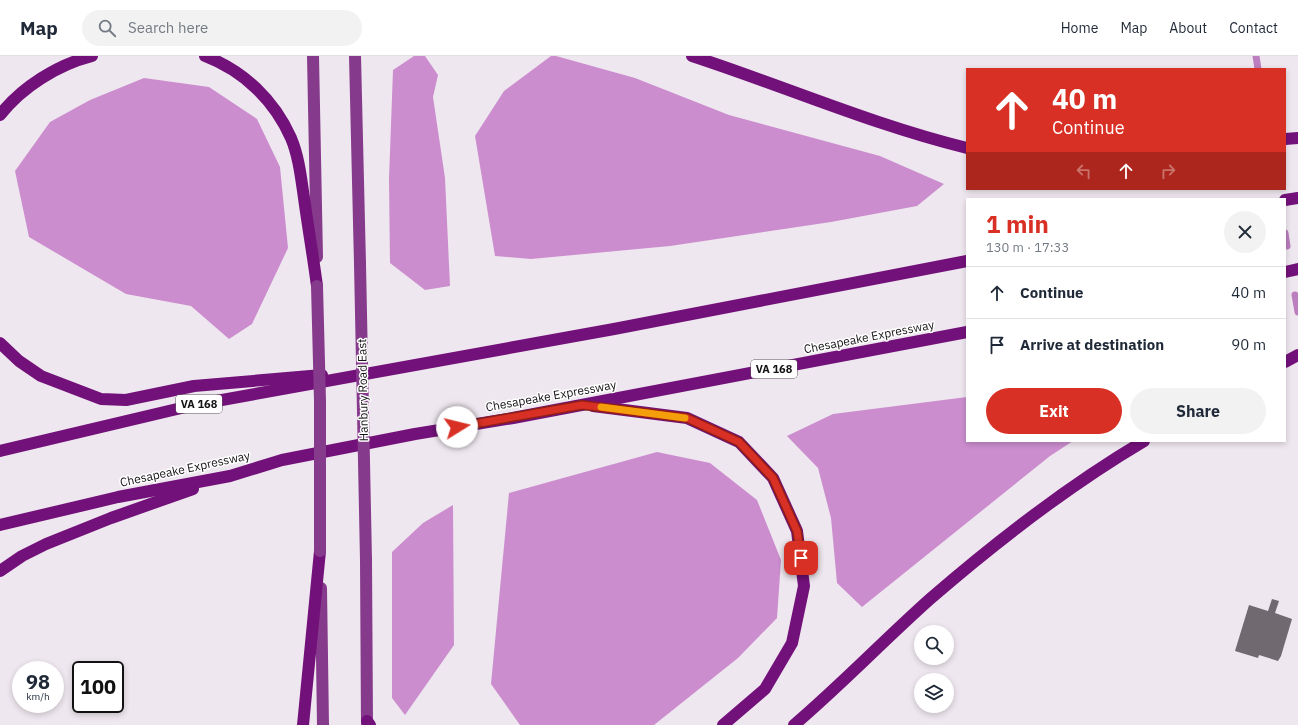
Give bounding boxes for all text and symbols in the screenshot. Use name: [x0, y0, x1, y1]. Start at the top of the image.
search box: [82, 10, 362, 46]
text: Map: [20, 16, 58, 40]
icon: search: [96, 17, 118, 39]
text: Search here: [128, 18, 208, 37]
text: Home: [1061, 19, 1098, 37]
text: Map: [1120, 19, 1147, 37]
text: About: [1169, 19, 1207, 37]
text: Contact: [1229, 19, 1278, 37]
text: 40 m: [1052, 80, 1117, 117]
icon: ahead: [986, 84, 1038, 136]
text: Continue: [1052, 116, 1125, 139]
icon: left: [1073, 160, 1095, 182]
icon: ahead: [1115, 160, 1137, 182]
icon: right: [1157, 160, 1179, 182]
text: 1 min: [986, 208, 1049, 240]
button: close: [1224, 211, 1266, 253]
text: 130 m · 17:33: [986, 239, 1069, 256]
icon: ahead: [986, 282, 1008, 304]
text: Continue: [1020, 283, 1084, 302]
text: 40 m: [1231, 283, 1266, 302]
street label: Chesapeake Expressway: [802, 317, 935, 357]
icon: arrive: [986, 334, 1008, 356]
text: Arrive at destination: [1020, 335, 1164, 354]
text: 90 m: [1231, 335, 1266, 354]
street label: Hanbury Road East: [354, 339, 371, 441]
road number: VA 168: [751, 360, 797, 378]
street label: Chesapeake Expressway: [484, 377, 617, 414]
button: Exit: [986, 388, 1122, 434]
button: Share: [1130, 388, 1266, 434]
road number: VA 168: [176, 395, 222, 413]
position arrow: [436, 406, 478, 448]
street label: Chesapeake Expressway: [119, 447, 251, 490]
pin: [784, 541, 818, 575]
icon: arrive: [790, 547, 812, 569]
map controls: [914, 625, 954, 713]
button: search: [914, 625, 954, 665]
speed limit sign: 100: [72, 661, 124, 713]
text: 98: [26, 668, 50, 695]
button: layers: [914, 673, 954, 713]
text: km/h: [26, 690, 50, 703]

